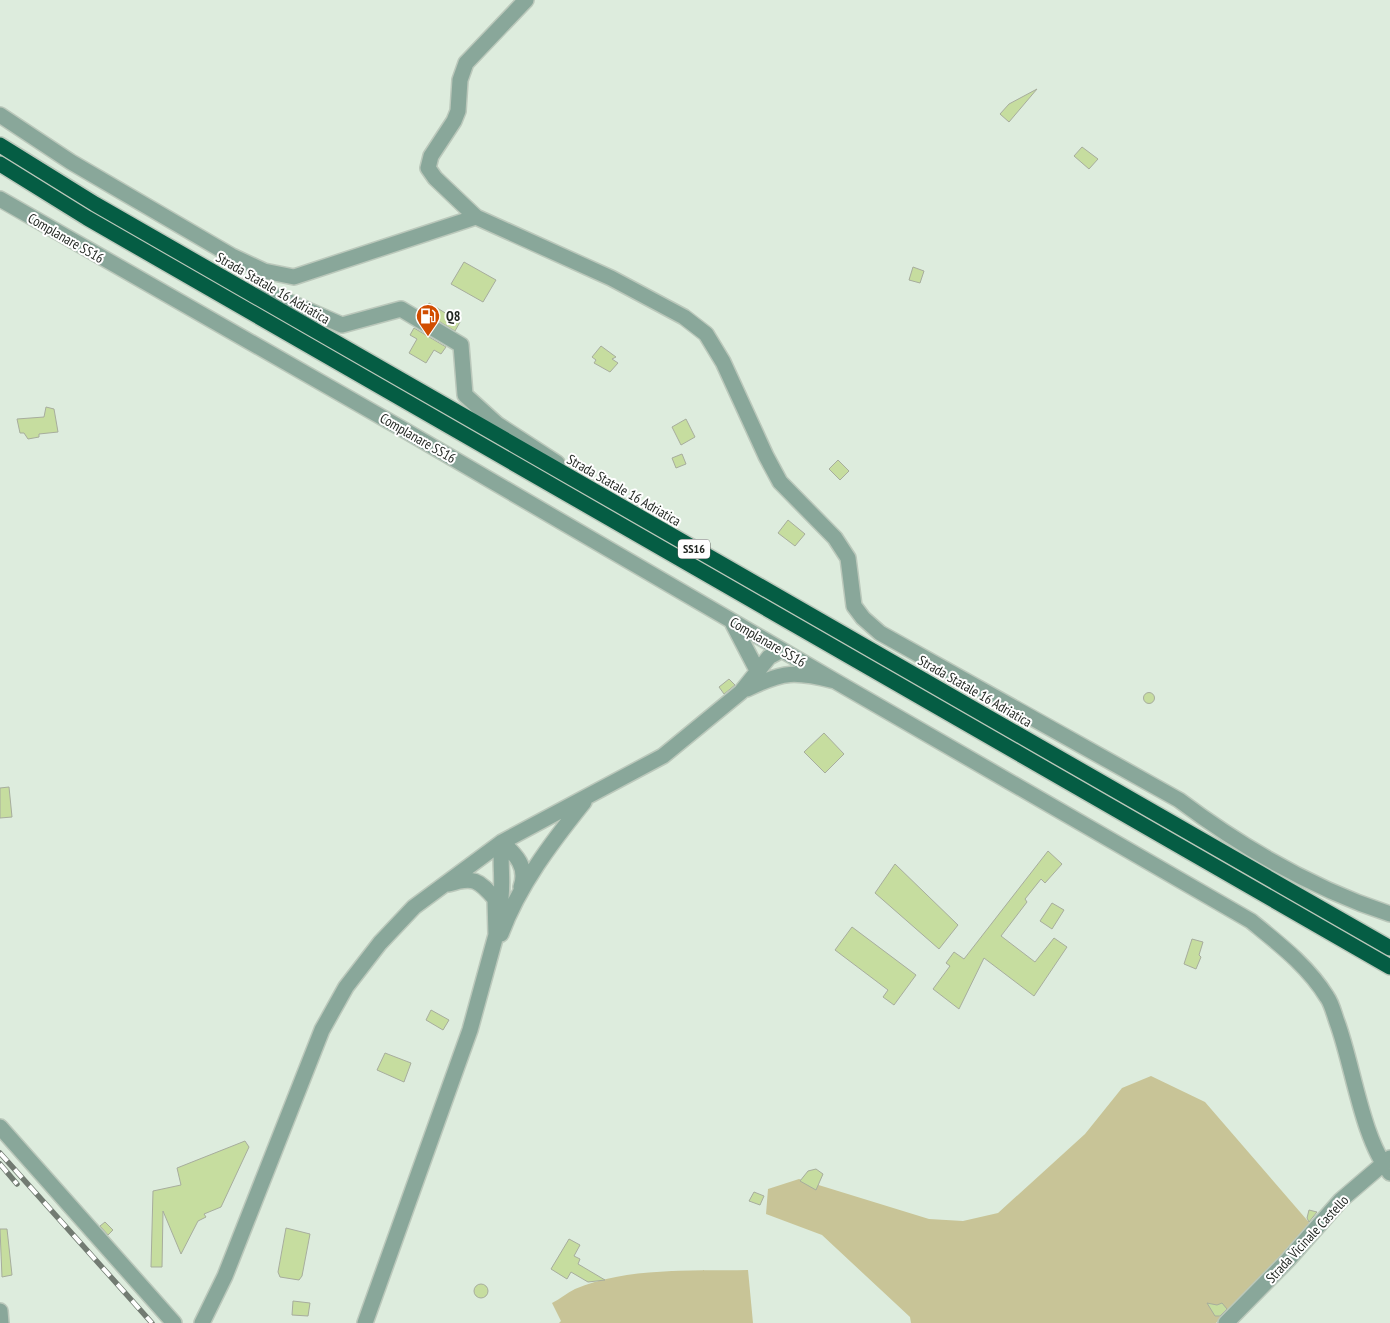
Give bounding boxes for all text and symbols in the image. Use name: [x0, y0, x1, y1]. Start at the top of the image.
street label: Complanare SS16: [25, 209, 107, 267]
street label: Strada Statale 16 Adriatica: [213, 248, 333, 328]
fuel station icon: Q8: [415, 303, 441, 337]
place label: Q8: [446, 307, 460, 325]
street label: Complanare SS16: [377, 409, 459, 467]
street label: Strada Statale 16 Adriatica: [564, 450, 684, 530]
road number: SS16: [678, 540, 710, 558]
street label: Complanare SS16: [727, 613, 809, 671]
street label: Strada Statale 16 Adriatica: [915, 651, 1035, 731]
street label: Strada Vicinale Castello: [1262, 1191, 1352, 1287]

